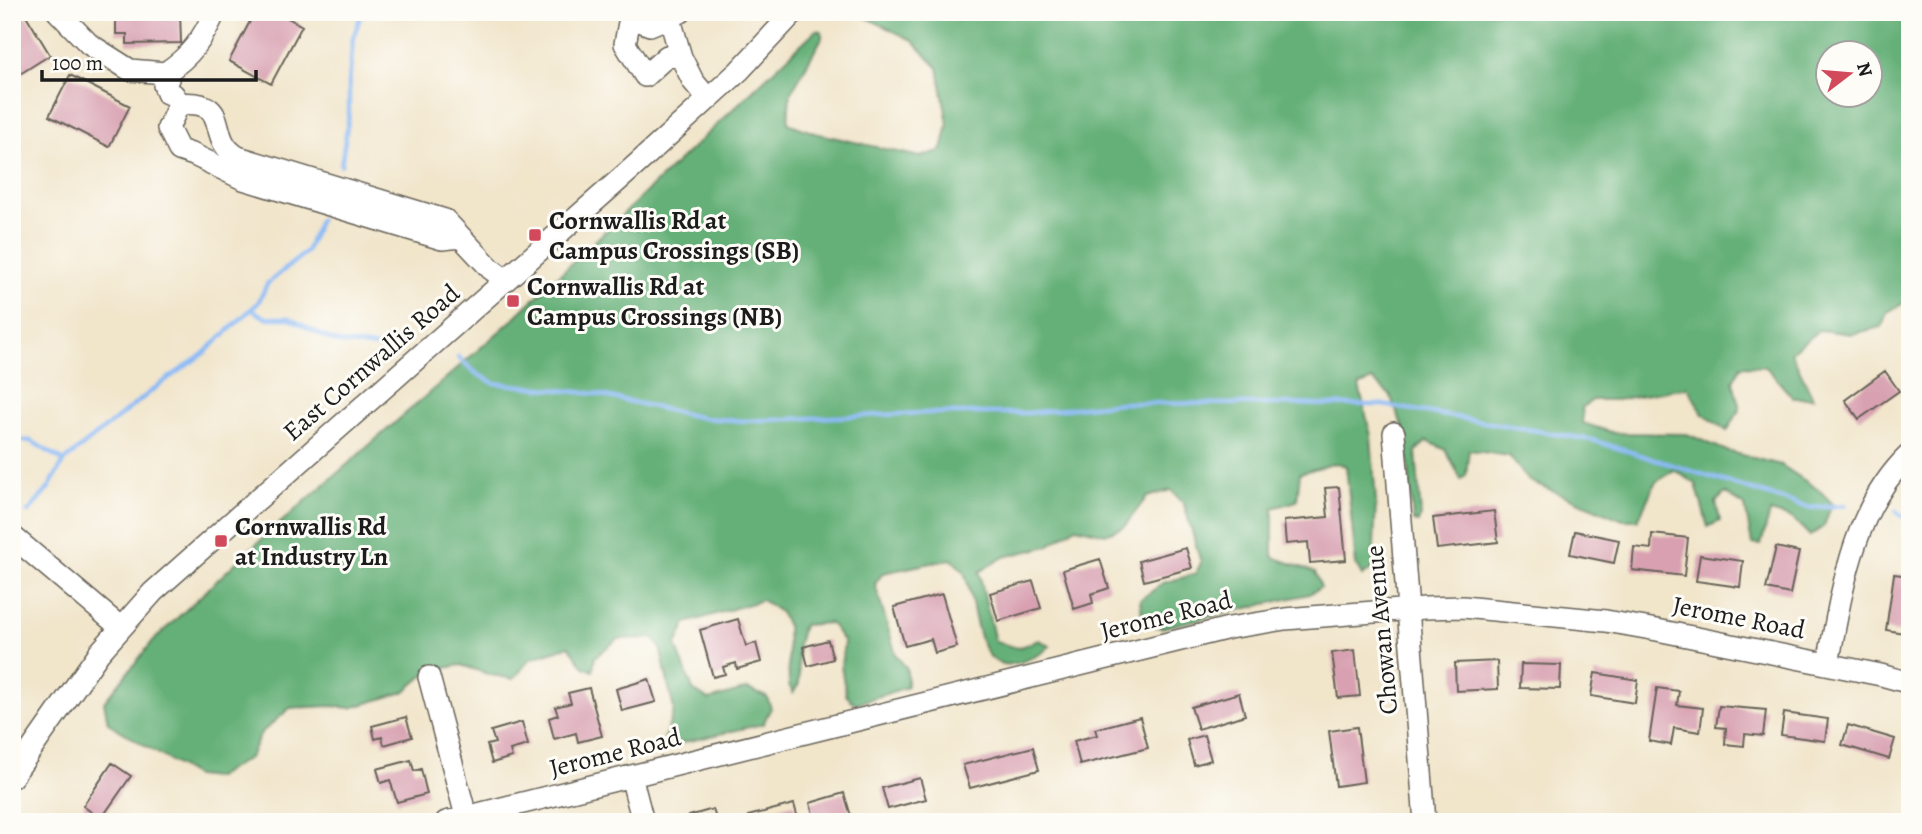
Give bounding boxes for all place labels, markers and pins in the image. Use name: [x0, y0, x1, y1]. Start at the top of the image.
place label: Cornwallis Rd at Campus Crossings (SB): [549, 203, 799, 268]
marker: Cornwallis Rd at Campus Crossings (SB): [527, 227, 543, 243]
place label: Cornwallis Rd at Campus Crossings (NB): [527, 269, 782, 334]
marker: Cornwallis Rd at Campus Crossings (NB): [505, 293, 521, 309]
place label: Cornwallis Rd at Industry Ln: [235, 509, 388, 574]
marker: Cornwallis Rd at Industry Ln: [213, 533, 229, 549]

